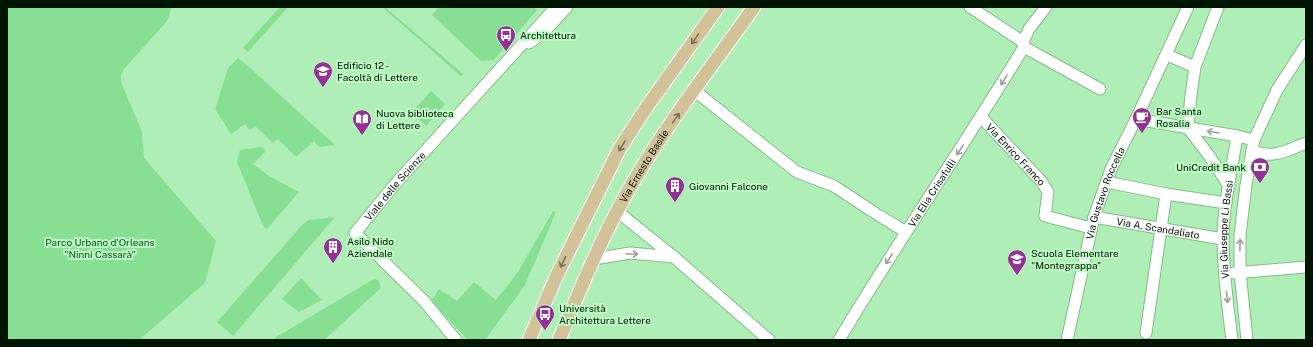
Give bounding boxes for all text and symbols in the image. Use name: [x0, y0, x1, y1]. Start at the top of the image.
bus stop icon: Architettura: [495, 24, 517, 52]
place label: Architettura: [520, 29, 576, 41]
one-way arrow: [691, 33, 700, 44]
place label: Edificio 12 - Facoltà di Lettere: [337, 59, 418, 83]
school or university icon: Edificio 12 - Facoltà di Lettere: [312, 60, 334, 88]
one-way arrow: [1000, 74, 1008, 85]
place label: Bar Santa Rosalia: [1156, 105, 1202, 129]
cafe icon: Bar Santa Rosalia: [1131, 106, 1153, 134]
place label: Nuova biblioteca di Lettere: [376, 107, 453, 131]
library icon: Nuova biblioteca di Lettere: [351, 108, 373, 136]
one-way arrow: [672, 112, 680, 123]
street label: Via Enrico Franco: [984, 121, 1048, 188]
street label: Via Ernesto Basile: [617, 127, 671, 205]
one-way arrow: [1206, 128, 1219, 136]
one-way arrow: [617, 140, 625, 152]
one-way arrow: [956, 144, 964, 155]
street label: Via Gustavo Roccella: [1083, 145, 1127, 241]
street label: Viale delle Scienze: [362, 149, 428, 223]
street label: Via Elia Crisafulli: [905, 156, 958, 229]
bank icon: UniCredit Bank: [1249, 156, 1271, 184]
place label: UniCredit Bank: [1176, 161, 1246, 173]
building icon: Giovanni Falcone: [664, 175, 686, 203]
street label: Via Giuseppe Li Bassi: [1217, 179, 1235, 279]
place label: Giovanni Falcone: [689, 180, 768, 192]
street label: Via A. Scandaliato: [1116, 215, 1201, 241]
place label: Asilo Nido Aziendale: [347, 235, 394, 259]
park label: Parco Urbano d'Orleans "Ninni Cassarà": [45, 236, 155, 260]
building icon: Asilo Nido Aziendale: [322, 236, 344, 264]
one-way arrow: [1236, 239, 1244, 252]
place label: Scuola Elementare "Montegrappa": [1031, 247, 1119, 271]
school or university icon: Scuola Elementare "Montegrappa": [1006, 248, 1028, 276]
one-way arrow: [625, 250, 638, 258]
one-way arrow: [885, 253, 893, 264]
one-way arrow: [559, 256, 566, 268]
one-way arrow: [1224, 290, 1231, 303]
place label: Università Architettura Lettere: [559, 302, 651, 326]
bus stop icon: Università Architettura Lettere: [534, 303, 556, 331]

